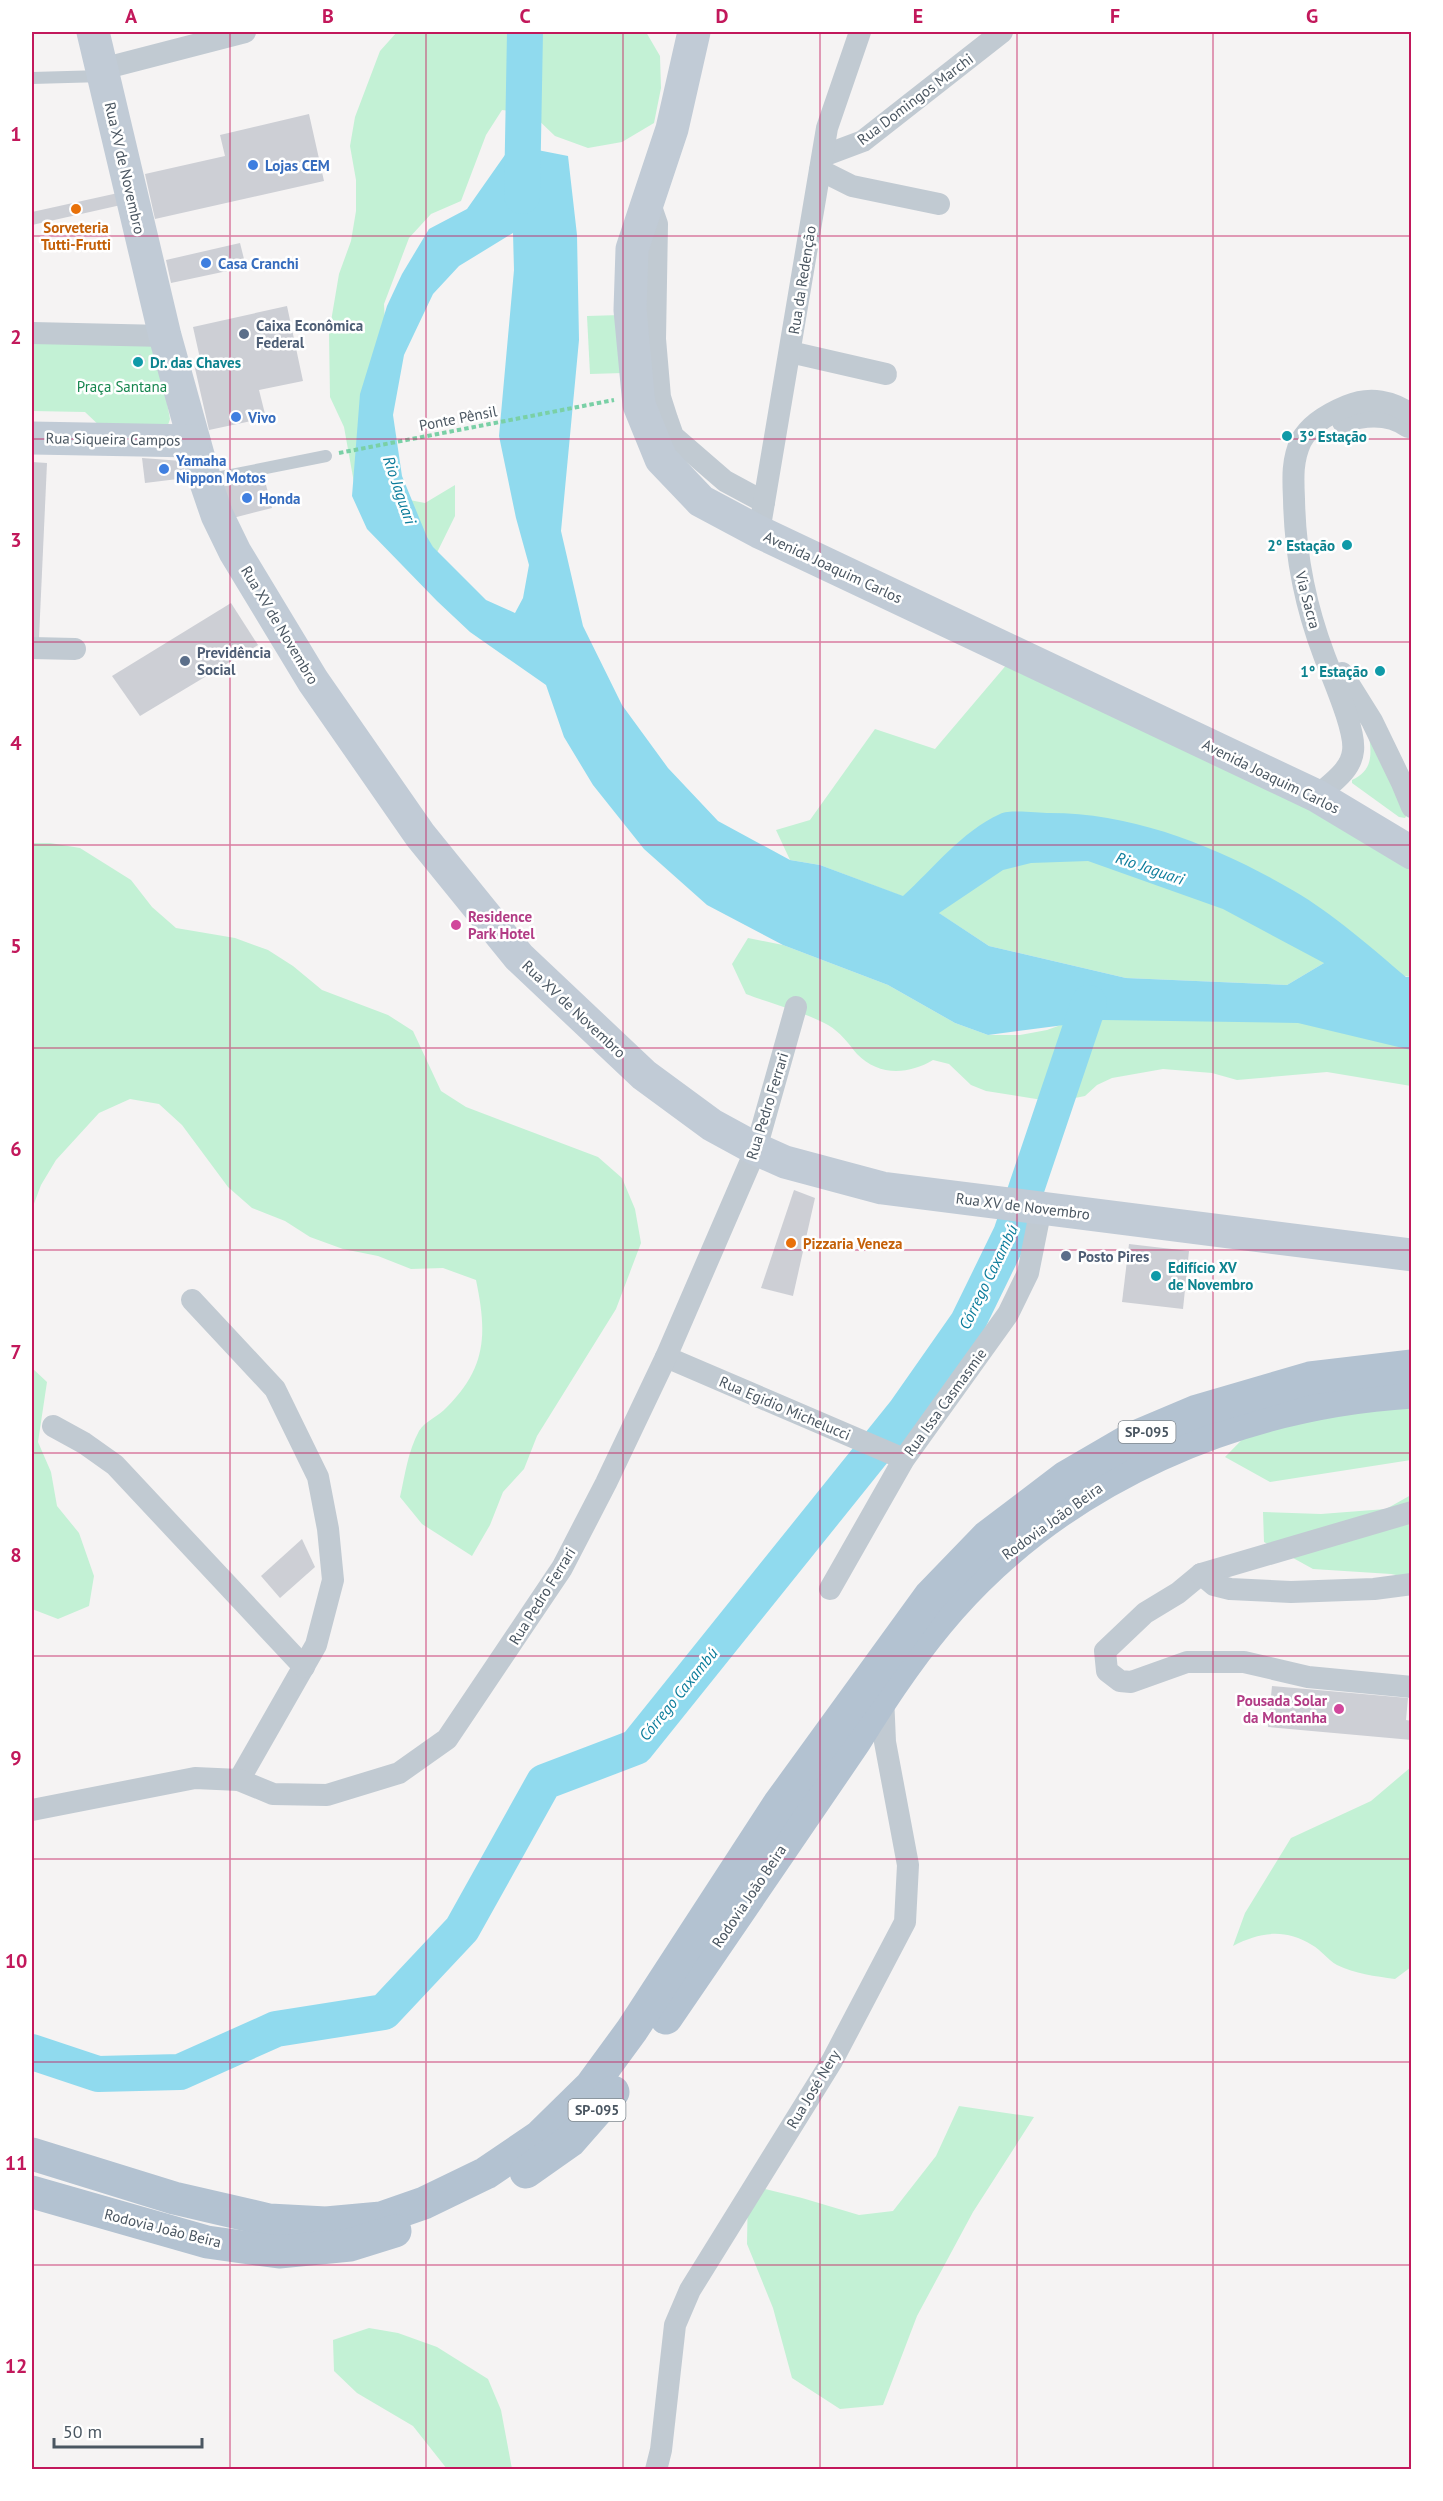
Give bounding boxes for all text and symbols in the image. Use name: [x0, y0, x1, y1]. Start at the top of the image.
text: A: [125, 3, 138, 29]
text: B: [322, 3, 334, 29]
text: C: [519, 3, 531, 29]
text: D: [716, 3, 729, 29]
text: E: [913, 3, 923, 29]
text: F: [1110, 3, 1120, 29]
text: G: [1306, 3, 1318, 29]
street label: Rua Domingos Marchi: [853, 49, 977, 149]
street label: Rua XV de Novembro: [101, 100, 149, 236]
text: 1: [10, 121, 22, 147]
place label: Lojas CEM: [265, 156, 330, 175]
marker: Lojas CEM: [246, 158, 260, 172]
marker: Sorveteria Tutti-Frutti: [69, 202, 83, 216]
place label: Sorveteria Tutti-Frutti: [41, 218, 111, 254]
street label: Rua da Redenção: [784, 224, 820, 336]
place label: Casa Cranchi: [218, 254, 299, 273]
marker: Casa Cranchi: [199, 256, 213, 270]
place label: Caixa Econômica Federal: [256, 316, 363, 352]
text: 2: [10, 324, 22, 350]
marker: Caixa Econômica Federal: [237, 327, 251, 341]
place label: Dr. das Chaves: [150, 353, 241, 372]
marker: Dr. das Chaves: [131, 355, 145, 369]
park label: Praça Santana: [77, 377, 167, 396]
street label: Ponte Pênsil: [417, 401, 499, 435]
place label: Vivo: [247, 408, 276, 427]
marker: Vivo: [229, 410, 243, 424]
place label: 3° Estação: [1299, 427, 1367, 446]
street label: Rua Siqueira Campos: [45, 428, 181, 450]
marker: 3° Estação: [1280, 429, 1294, 443]
place label: Yamaha Nippon Motos: [175, 451, 266, 487]
water label: Rio Jaguari: [379, 453, 421, 528]
marker: Yamaha Nippon Motos: [157, 462, 171, 476]
place label: Honda: [259, 489, 301, 508]
marker: Honda: [240, 491, 254, 505]
text: 3: [10, 527, 22, 553]
street label: Avenida Joaquim Carlos: [761, 527, 905, 607]
place label: 2° Estação: [1267, 536, 1335, 555]
marker: 2° Estação: [1340, 538, 1354, 552]
street label: Rua XV de Novembro: [237, 562, 323, 688]
street label: Via Sacra: [1291, 568, 1325, 631]
place label: Previdência Social: [197, 643, 271, 679]
marker: Previdência Social: [178, 654, 192, 668]
place label: 1° Estação: [1300, 662, 1368, 681]
marker: 1° Estação: [1373, 664, 1387, 678]
text: 4: [10, 730, 22, 756]
street label: Avenida Joaquim Carlos: [1199, 734, 1343, 818]
water label: Rio Jaguari: [1113, 847, 1188, 889]
place label: Residence Park Hotel: [468, 907, 535, 943]
marker: Residence Park Hotel: [449, 918, 463, 932]
text: 5: [10, 933, 22, 959]
street label: Rua XV de Novembro: [518, 956, 630, 1062]
street label: Rua Pedro Ferrari: [742, 1050, 792, 1162]
text: 6: [10, 1136, 22, 1162]
street label: Rua XV de Novembro: [955, 1188, 1091, 1224]
water label: Córrego Caxambú: [954, 1221, 1022, 1333]
place label: Pizzaria Veneza: [803, 1234, 902, 1253]
marker: Pizzaria Veneza: [784, 1236, 798, 1250]
place label: Posto Pires: [1078, 1247, 1149, 1266]
marker: Posto Pires: [1059, 1249, 1073, 1263]
place label: Edifício XV de Novembro: [1168, 1258, 1253, 1294]
marker: Edifício XV de Novembro: [1149, 1269, 1163, 1283]
text: 7: [10, 1339, 22, 1365]
street label: Rua Issa Casmasmie: [900, 1344, 990, 1460]
street label: Rua Egidio Michelucci: [717, 1372, 853, 1444]
road number: SP-095: [1118, 1421, 1176, 1443]
street label: Rodovia João Beira: [998, 1478, 1106, 1564]
text: 8: [10, 1542, 22, 1568]
street label: Rua Pedro Ferrari: [504, 1544, 580, 1648]
water label: Córrego Caxambú: [634, 1643, 722, 1745]
place label: Pousada Solar da Montanha: [1237, 1691, 1328, 1727]
marker: Pousada Solar da Montanha: [1332, 1702, 1346, 1716]
text: 9: [10, 1745, 22, 1771]
street label: Rodovia João Beira: [708, 1841, 790, 1951]
text: 10: [5, 1948, 27, 1974]
street label: Rua José Nery: [782, 2046, 844, 2132]
road number: SP-095: [568, 2099, 626, 2121]
text: 11: [5, 2150, 27, 2176]
street label: Rodovia João Beira: [103, 2204, 223, 2252]
text: 12: [5, 2353, 27, 2379]
scale bar: [54, 2411, 202, 2449]
text: 50 m: [63, 2420, 102, 2443]

